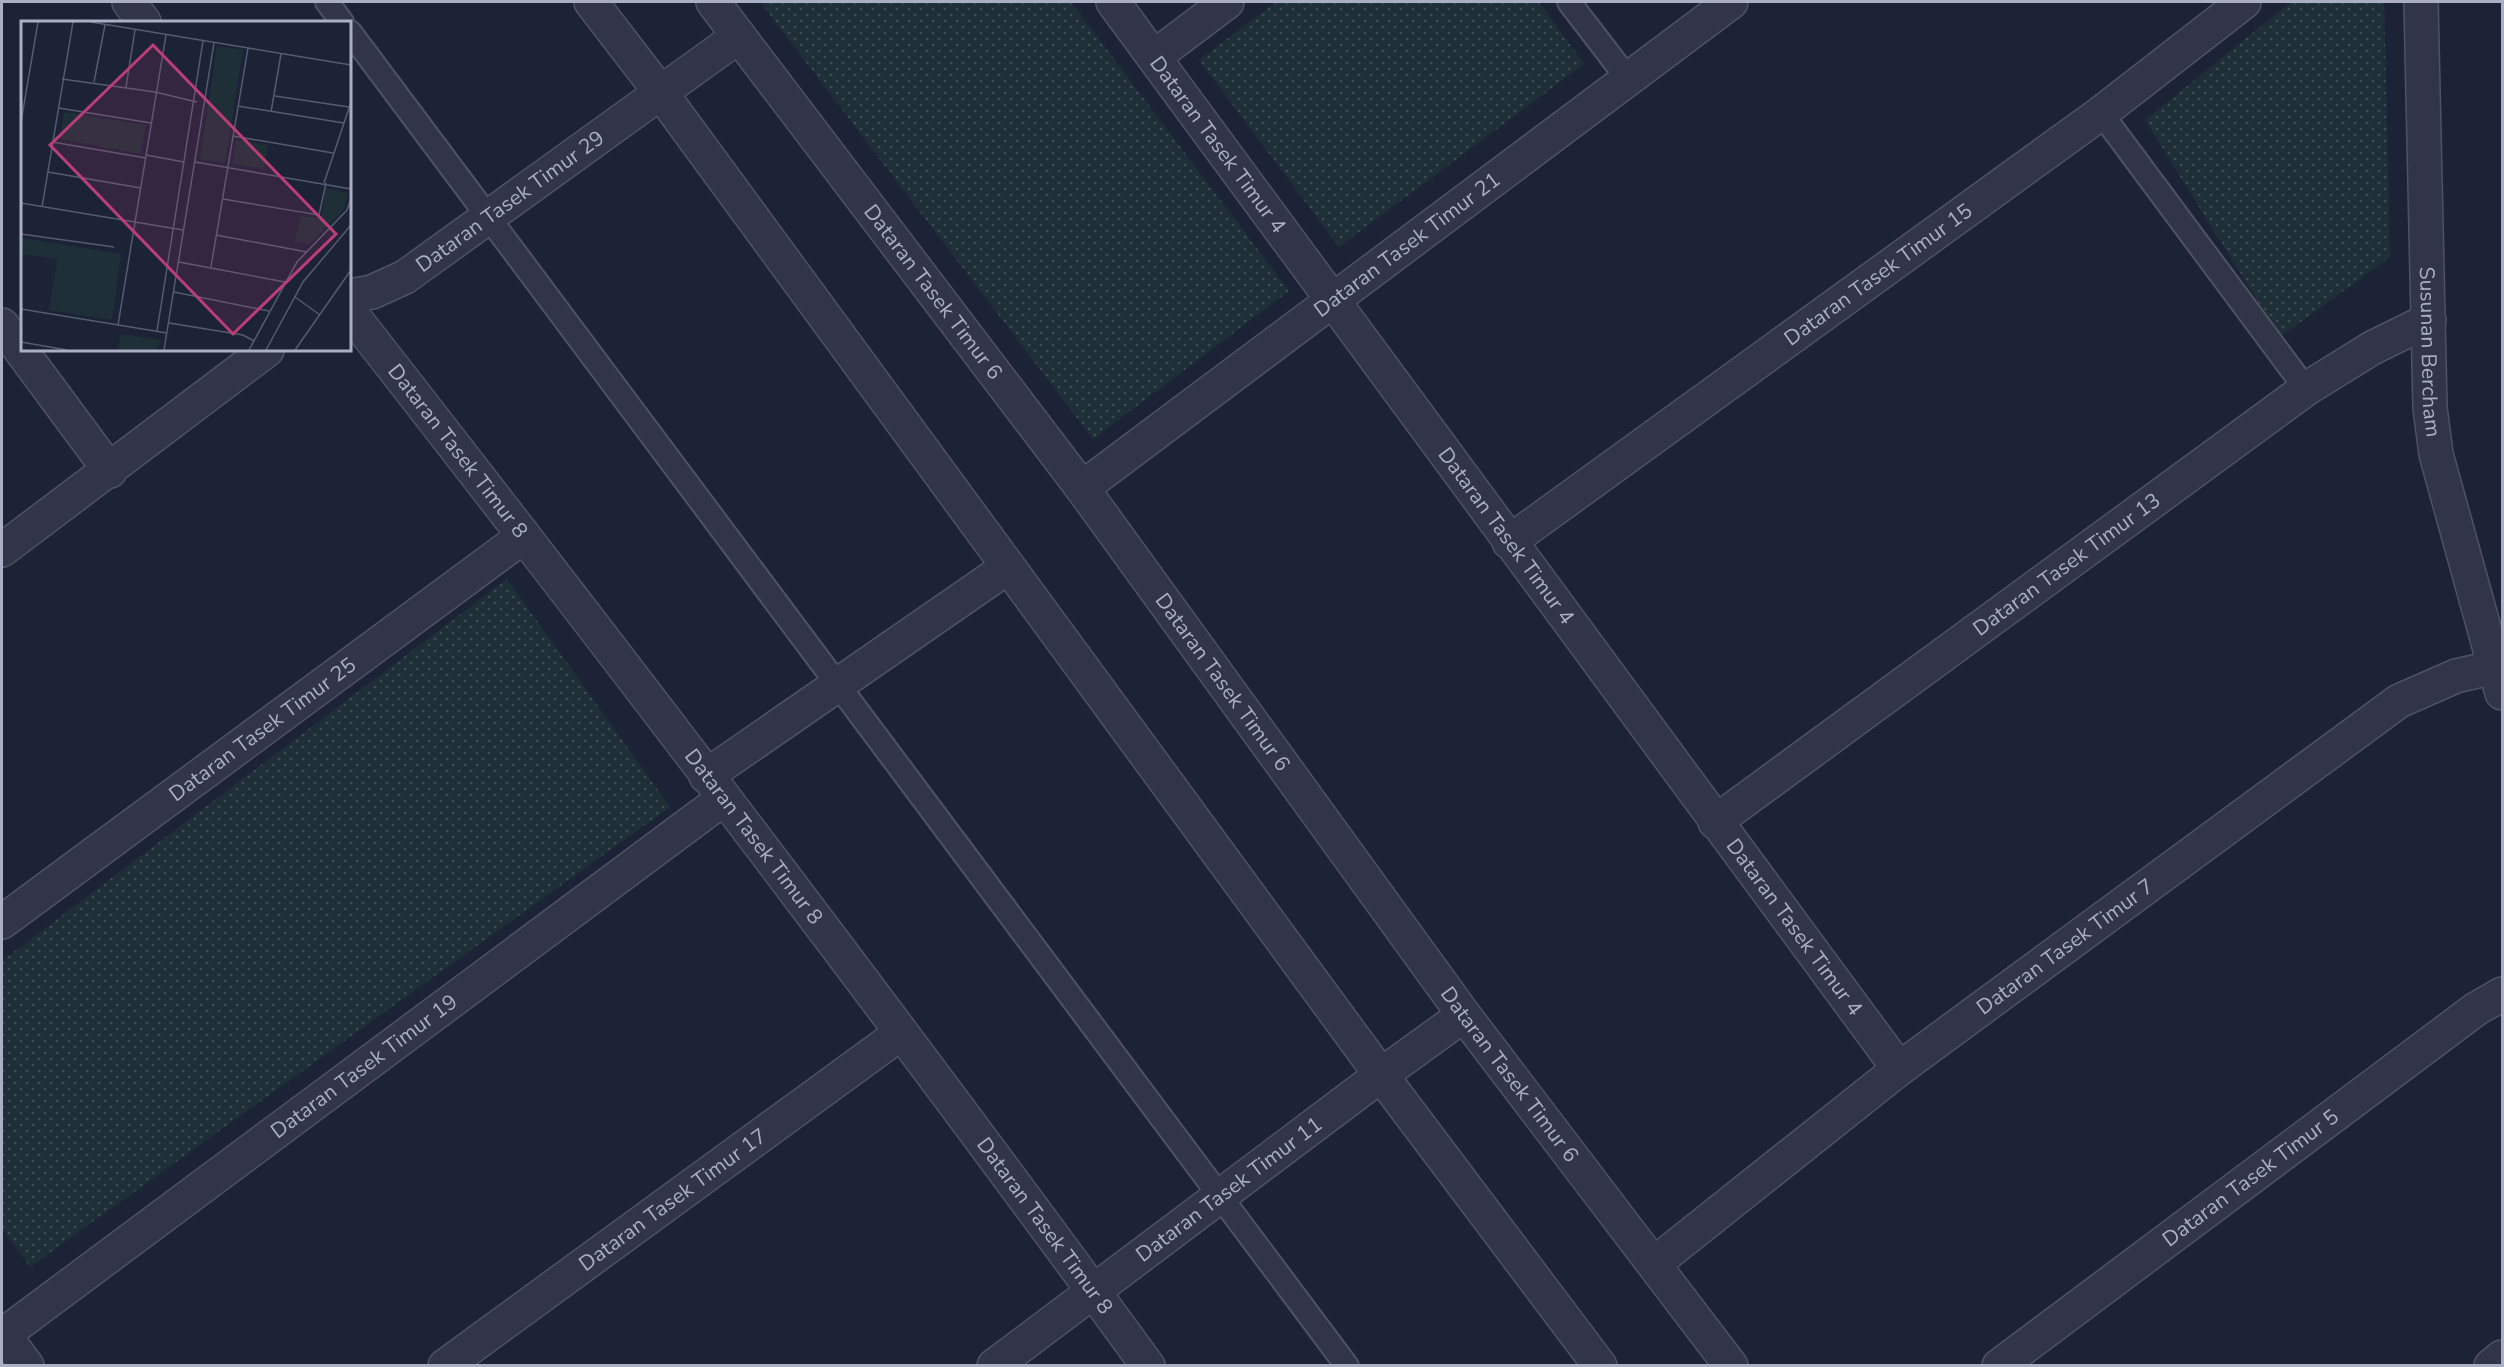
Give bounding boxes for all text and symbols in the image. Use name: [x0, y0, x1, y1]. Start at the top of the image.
inset map: [21, 21, 351, 351]
street label: Dataran Tasek Timur 4: [1143, 50, 1293, 239]
street label: Dataran Tasek Timur 29: [410, 124, 610, 279]
street label: Dataran Tasek Timur 21: [1308, 166, 1506, 324]
street label: Dataran Tasek Timur 15: [1779, 197, 1978, 352]
street label: Dataran Tasek Timur 6: [857, 198, 1009, 385]
street label: Susunan Bercham: [2413, 266, 2448, 439]
street label: Dataran Tasek Timur 8: [382, 358, 534, 544]
street label: Dataran Tasek Timur 4: [1432, 442, 1581, 630]
street label: Dataran Tasek Timur 13: [1967, 486, 2166, 642]
street label: Dataran Tasek Timur 6: [1149, 588, 1297, 777]
street label: Dataran Tasek Timur 25: [163, 651, 362, 808]
street label: Dataran Tasek Timur 8: [678, 743, 829, 930]
street label: Dataran Tasek Timur 4: [1720, 833, 1869, 1021]
street label: Dataran Tasek Timur 7: [1971, 872, 2159, 1021]
street label: Dataran Tasek Timur 6: [1434, 981, 1585, 1168]
street label: Dataran Tasek Timur 19: [265, 988, 463, 1145]
street label: Dataran Tasek Timur 5: [2157, 1103, 2344, 1253]
street label: Dataran Tasek Timur 11: [1130, 1110, 1328, 1268]
street label: Dataran Tasek Timur 17: [573, 1122, 772, 1278]
street label: Dataran Tasek Timur 8: [970, 1132, 1119, 1320]

